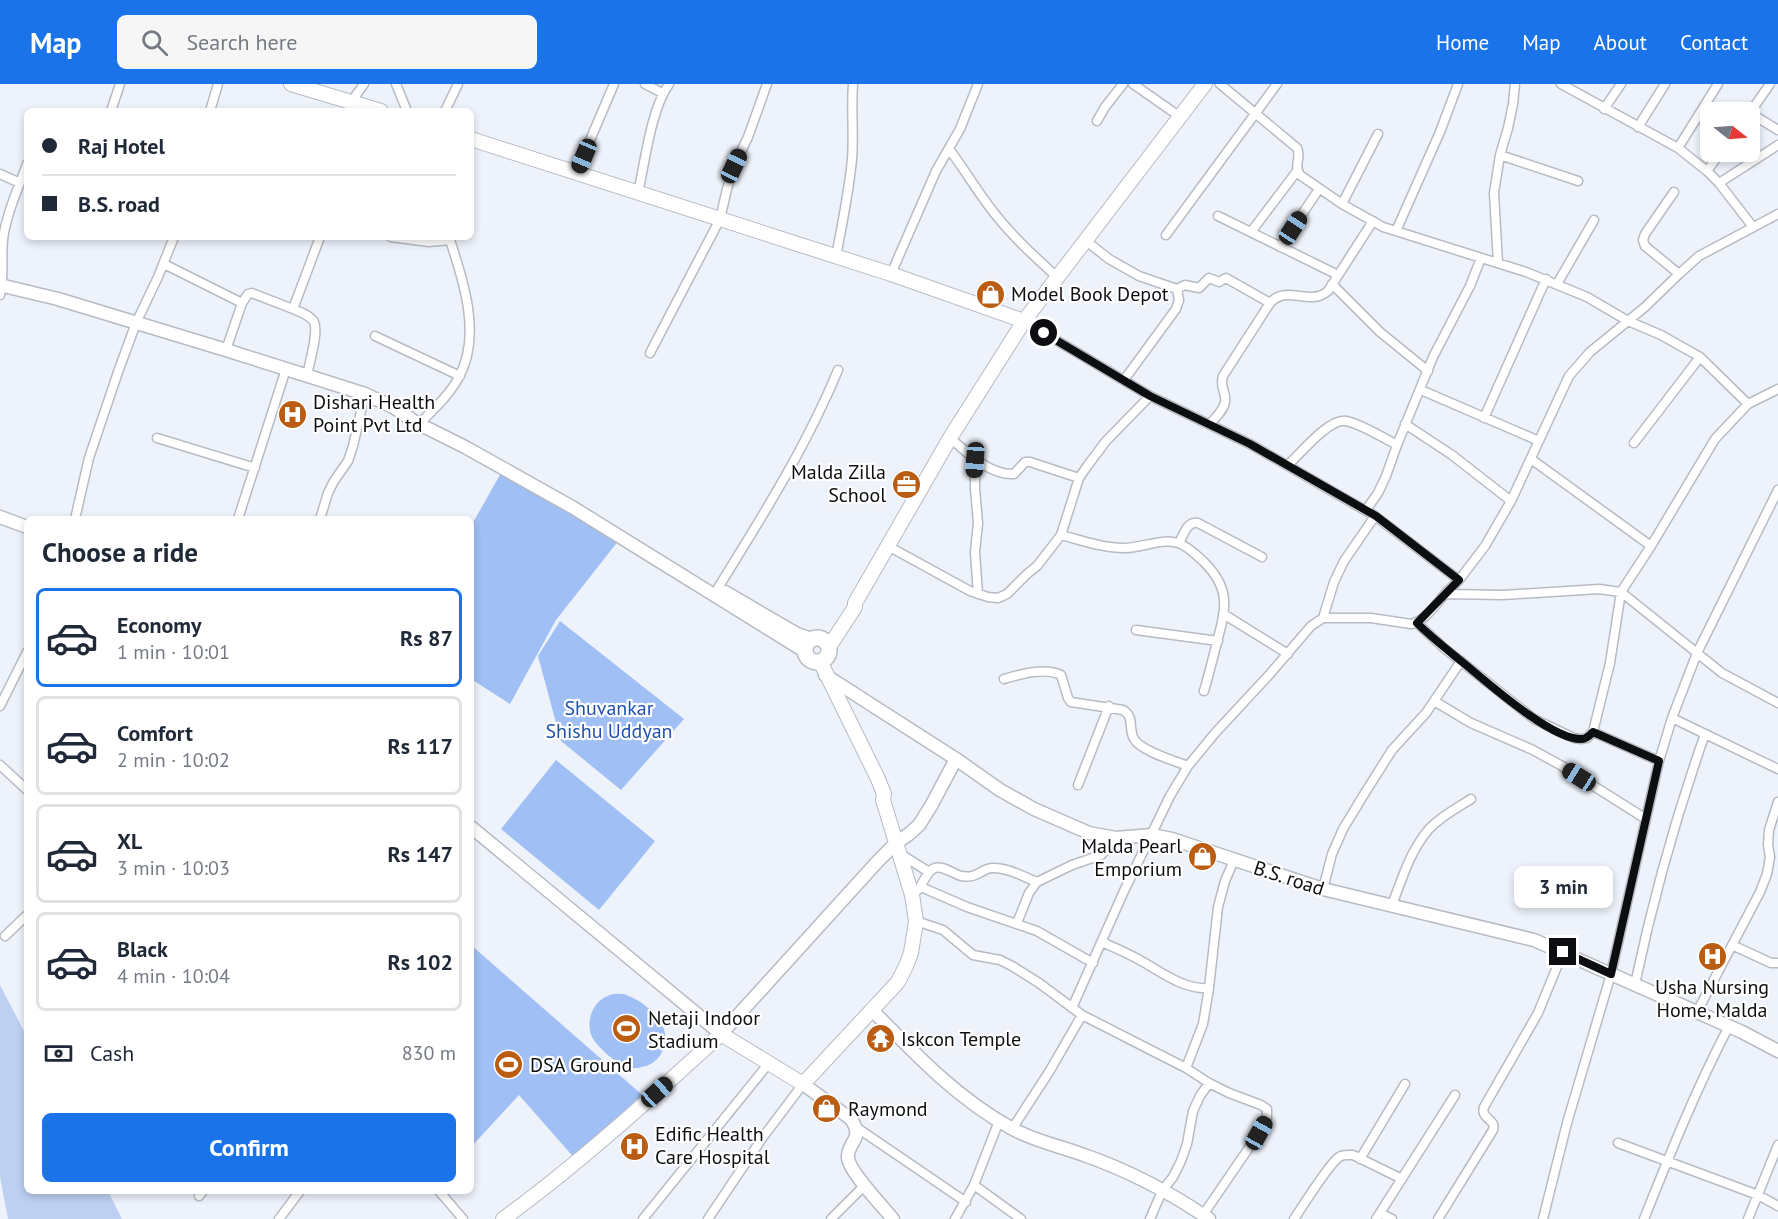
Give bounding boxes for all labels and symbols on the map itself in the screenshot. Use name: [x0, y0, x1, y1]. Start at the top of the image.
north arrow: [1700, 102, 1760, 162]
car: [569, 136, 599, 176]
car: [718, 146, 750, 186]
car: [1276, 208, 1310, 248]
shop icon: Model Book Depot: [974, 278, 1006, 310]
place label: Model Book Depot: [1011, 281, 1169, 307]
route start: [1030, 319, 1057, 346]
place label: Dishari Health Point Pvt Ltd: [313, 389, 435, 438]
hospital icon: Dishari Health Point Pvt Ltd: [276, 398, 308, 430]
car: [965, 441, 985, 479]
place label: Malda Zilla School: [791, 459, 886, 508]
office icon: Malda Zilla School: [891, 468, 923, 500]
park label: Shuvankar Shishu Uddyan: [545, 695, 673, 744]
car: [1559, 760, 1599, 794]
place label: Malda Pearl Emporium: [1081, 833, 1182, 882]
shop icon: Malda Pearl Emporium: [1187, 841, 1219, 873]
street label: B.S. road: [1250, 854, 1328, 902]
callout: 3 min: [1514, 865, 1612, 907]
route end: [1549, 938, 1576, 965]
hospital icon: Usha Nursing Home, Malda: [1696, 940, 1728, 972]
place label: Usha Nursing Home, Malda: [1655, 974, 1769, 1023]
place label: Netaji Indoor Stadium: [648, 1005, 760, 1054]
sports icon: Netaji Indoor Stadium: [611, 1013, 643, 1045]
temple icon: Iskcon Temple: [864, 1023, 896, 1055]
place label: Iskcon Temple: [901, 1026, 1021, 1052]
sports icon: DSA Ground: [493, 1049, 525, 1081]
place label: DSA Ground: [530, 1052, 632, 1078]
car: [638, 1073, 676, 1111]
shop icon: Raymond: [811, 1093, 843, 1125]
place label: Raymond: [848, 1096, 928, 1122]
car: [1242, 1113, 1276, 1153]
place label: Edific Health Care Hospital: [655, 1121, 770, 1170]
hospital icon: Edific Health Care Hospital: [618, 1130, 650, 1162]

